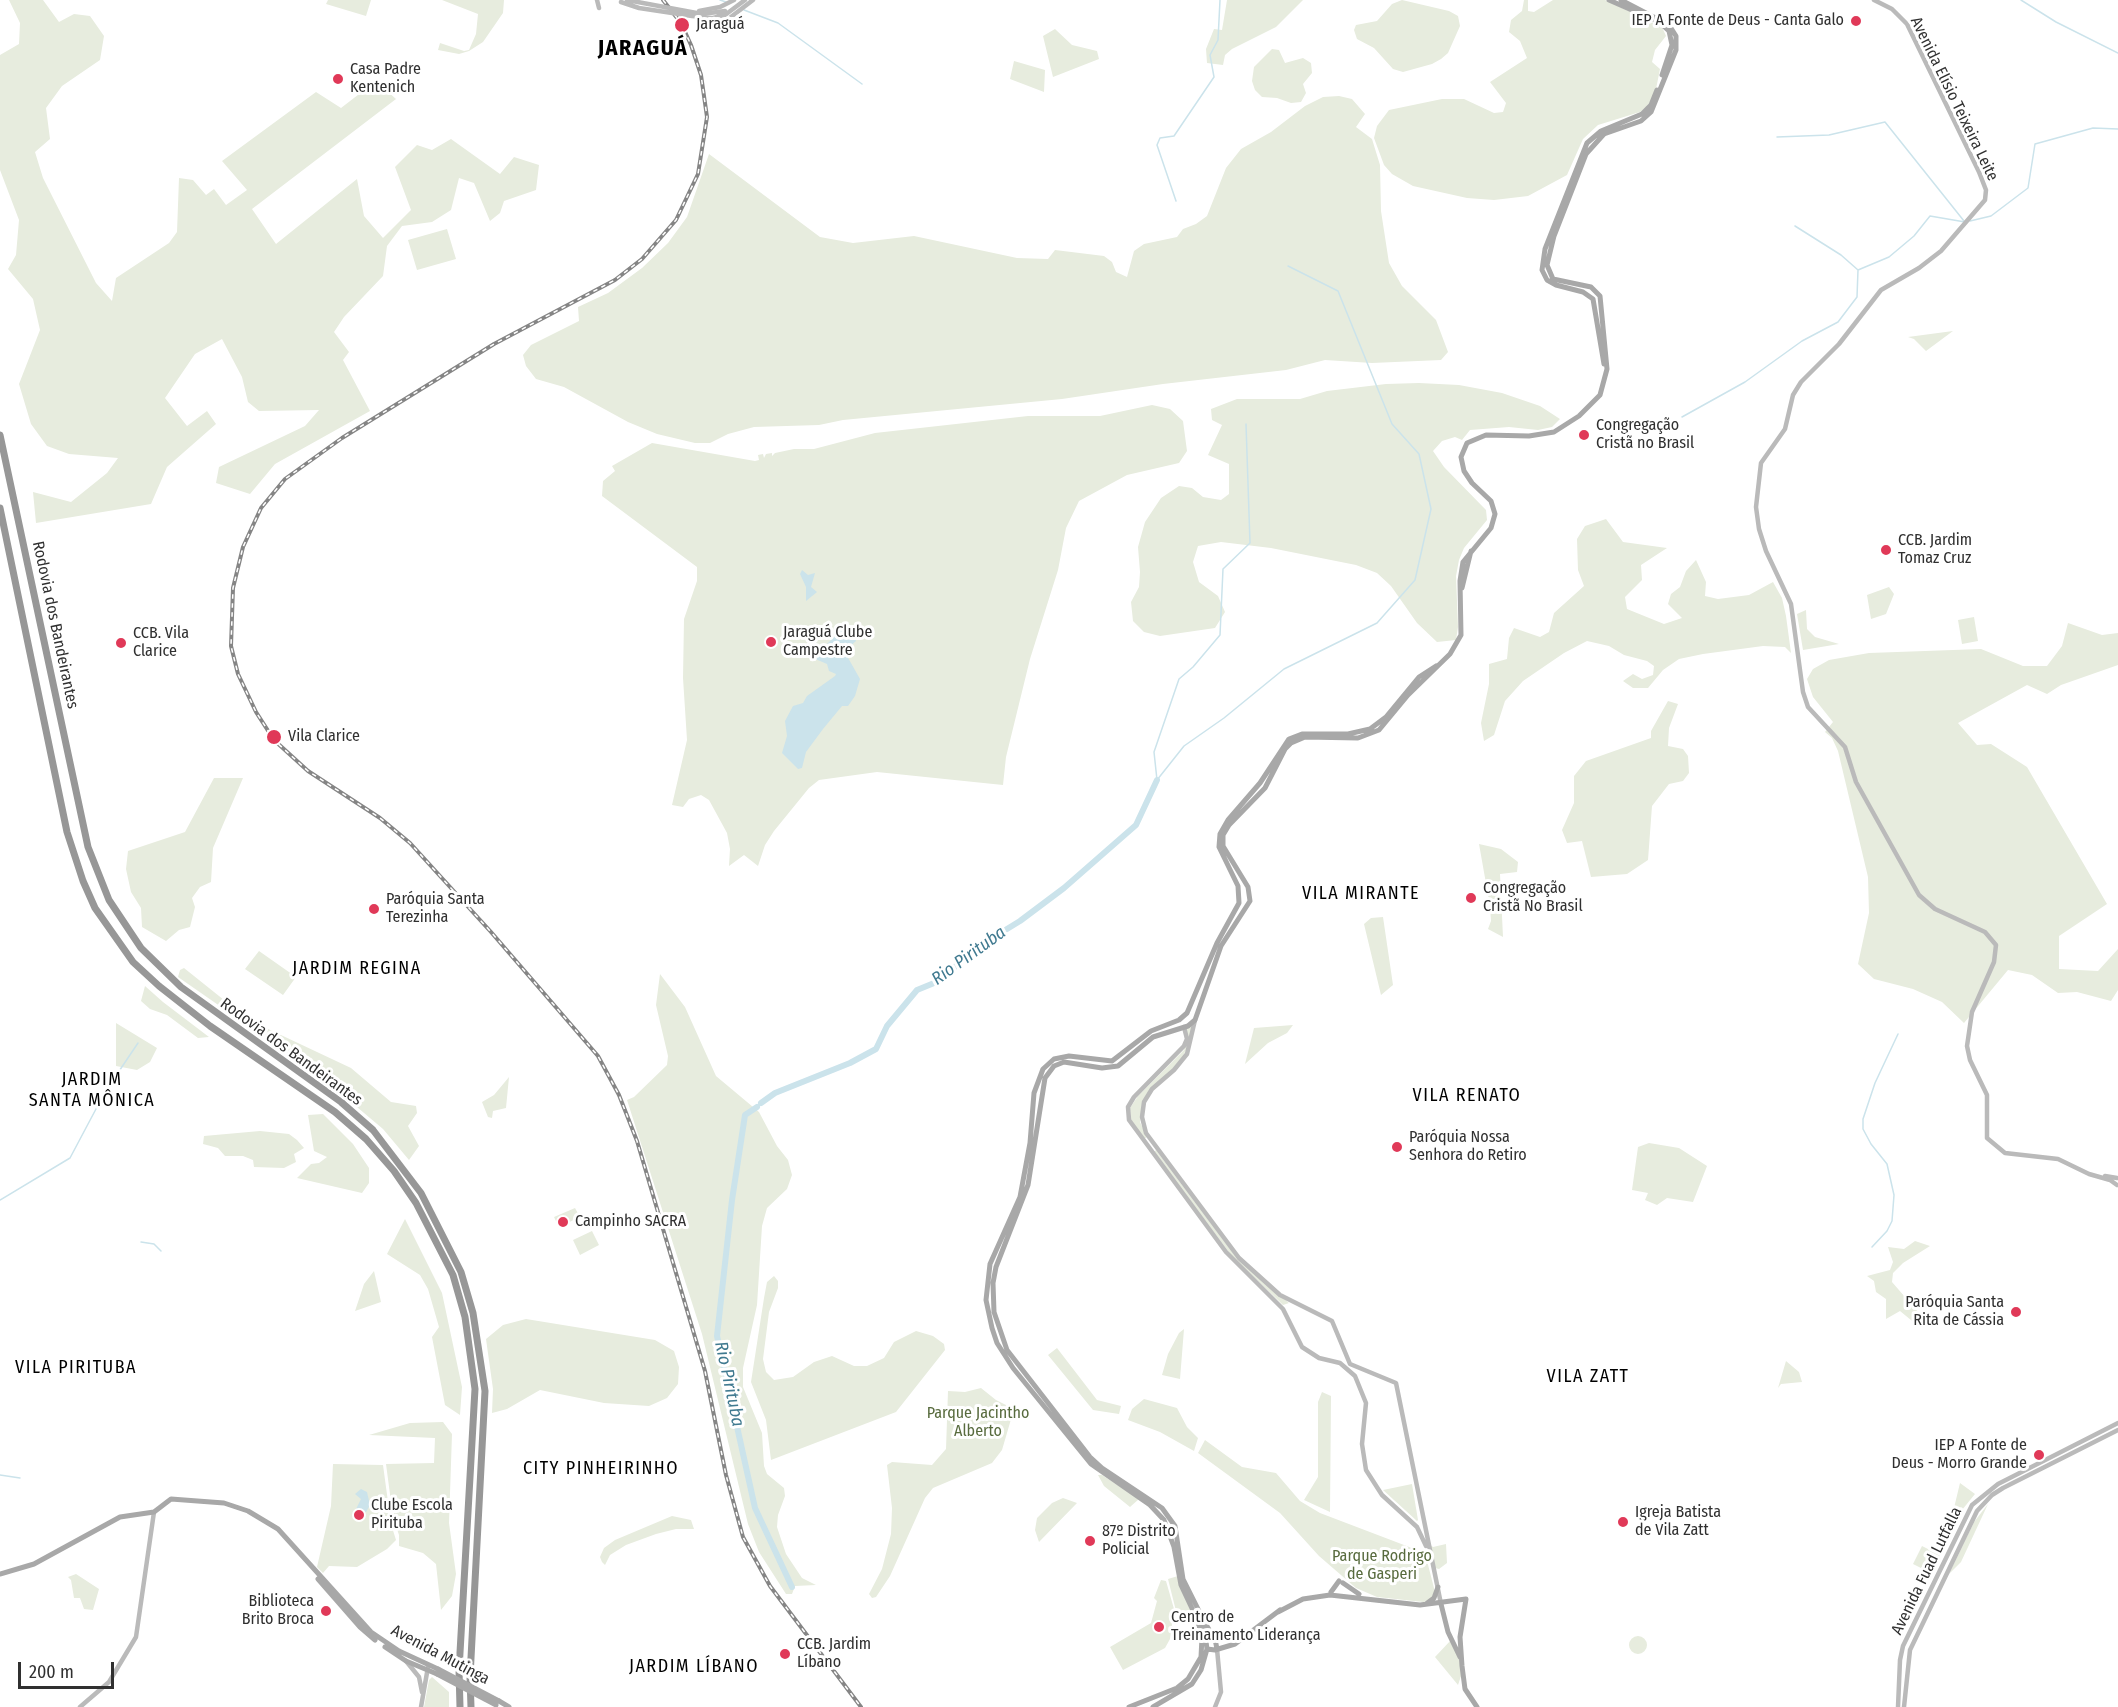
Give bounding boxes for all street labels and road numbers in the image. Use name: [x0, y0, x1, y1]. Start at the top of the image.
street label: Avenida Elísio Teixeira Leite: [1906, 14, 2002, 184]
street label: Rodovia dos Bandeirantes: [28, 539, 82, 711]
street label: Rodovia dos Bandeirantes: [216, 994, 366, 1110]
street label: Avenida Fuad Lutfalla: [1888, 1504, 1966, 1638]
street label: Avenida Mutinga: [388, 1621, 492, 1689]

